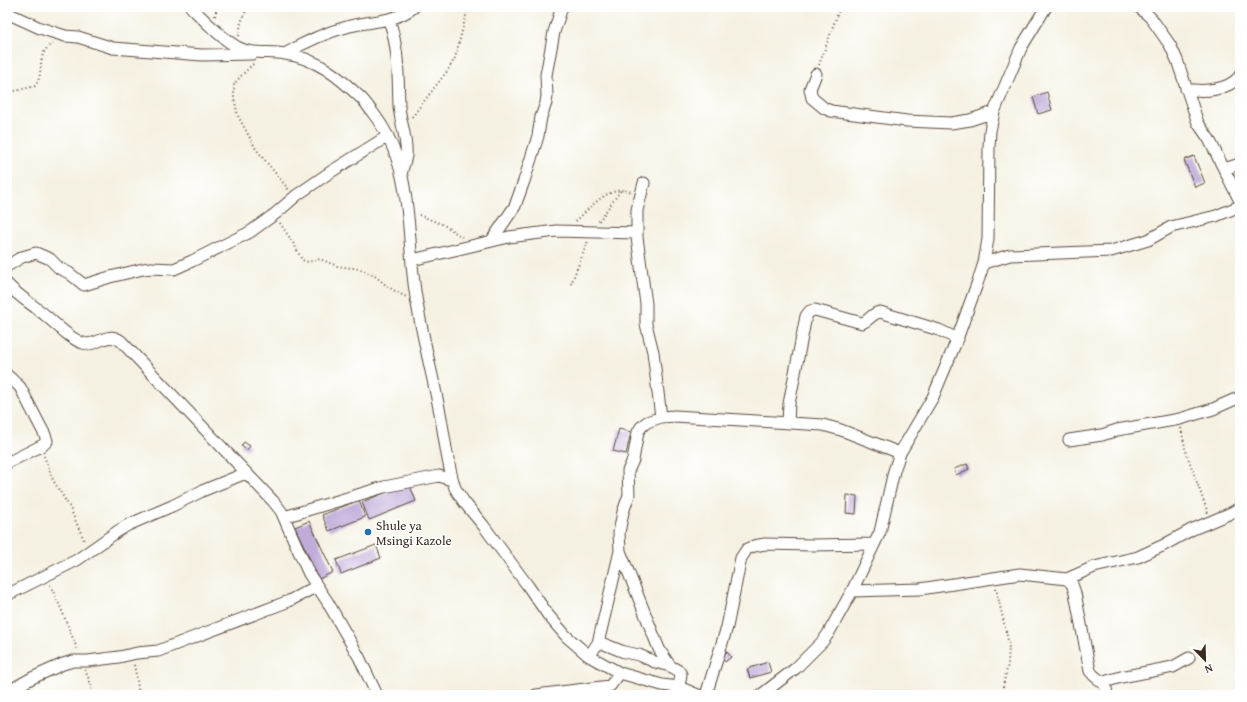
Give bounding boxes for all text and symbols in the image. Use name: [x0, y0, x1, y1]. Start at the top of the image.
place label: Shule ya Msingi Kazole: [376, 516, 452, 550]
marker: Shule ya Msingi Kazole: [363, 527, 373, 537]
north arrow: [1185, 640, 1225, 680]
text: N: [1202, 660, 1215, 678]

